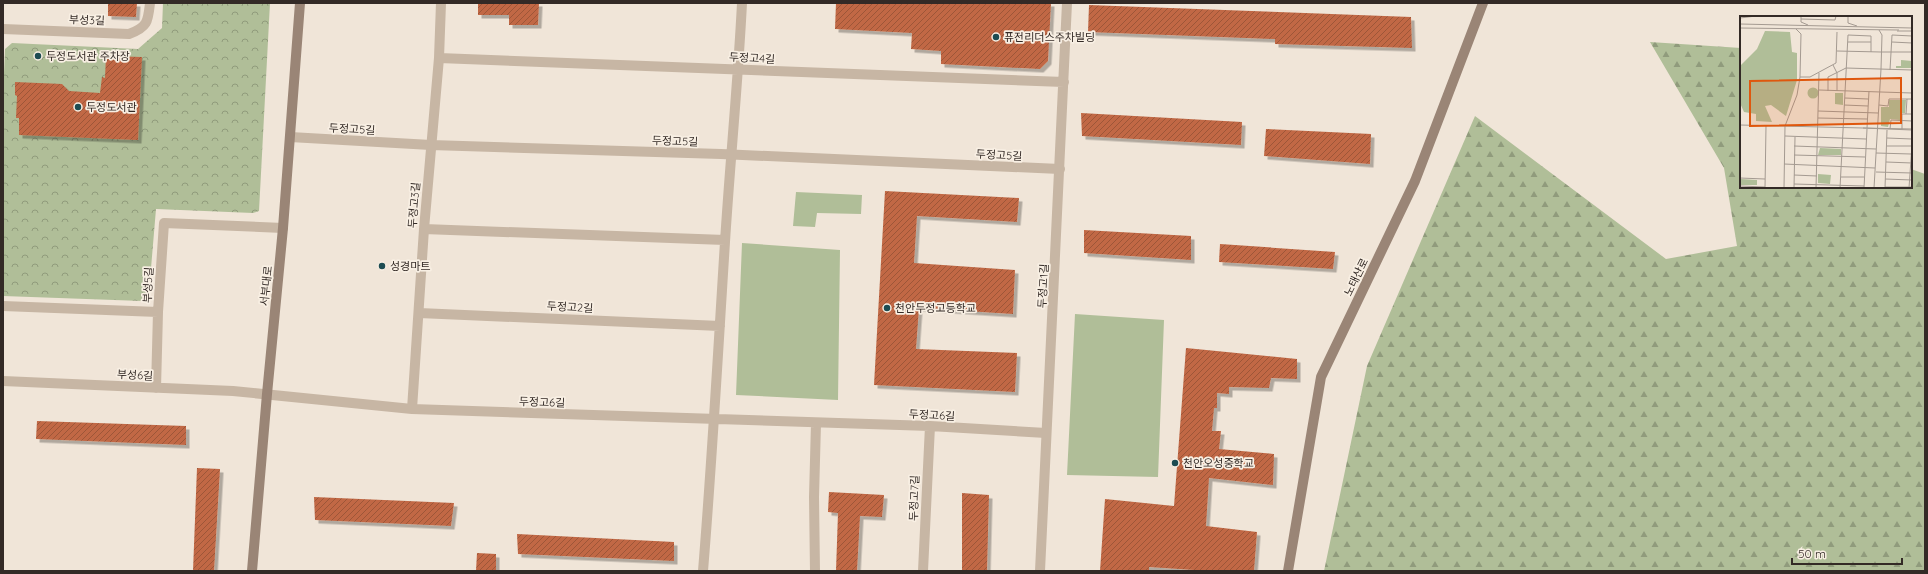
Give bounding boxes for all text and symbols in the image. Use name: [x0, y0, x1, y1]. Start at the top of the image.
street label: 부성3길: [69, 12, 105, 28]
inset map: [1740, 16, 1912, 188]
place label: 퓨전리더스주차빌딩: [1004, 30, 1095, 44]
marker: 퓨전리더스주차빌딩: [991, 32, 1001, 42]
place label: 두정도서관 주차장: [46, 49, 130, 63]
street label: 두정고4길: [729, 50, 775, 66]
marker: 두정도서관 주차장: [33, 51, 43, 61]
place label: 두정도서관: [86, 100, 137, 114]
marker: 두정도서관: [73, 102, 83, 112]
street label: 두정고5길: [328, 121, 376, 137]
street label: 두정고5길: [652, 133, 698, 149]
street label: 두정고5길: [975, 147, 1023, 163]
street label: 두정고3길: [405, 181, 423, 229]
street label: 노태산로: [1341, 256, 1371, 298]
place label: 성경마트: [390, 259, 430, 273]
marker: 성경마트: [377, 261, 387, 271]
street label: 두정고1길: [1035, 263, 1051, 309]
street label: 서부대로: [257, 265, 275, 307]
street label: 부성5길: [140, 266, 156, 304]
street label: 두정고2길: [546, 299, 594, 315]
place label: 천안두정고등학교: [895, 301, 976, 315]
marker: 천안두정고등학교: [882, 303, 892, 313]
street label: 부성6길: [117, 367, 153, 383]
street label: 두정고6길: [519, 394, 565, 410]
street label: 두정고6길: [908, 407, 956, 423]
place label: 천안오성중학교: [1183, 456, 1254, 470]
marker: 천안오성중학교: [1170, 458, 1180, 468]
street label: 두정고7길: [906, 475, 922, 521]
scale bar: [1792, 540, 1902, 566]
text: 50 m: [1798, 546, 1826, 561]

